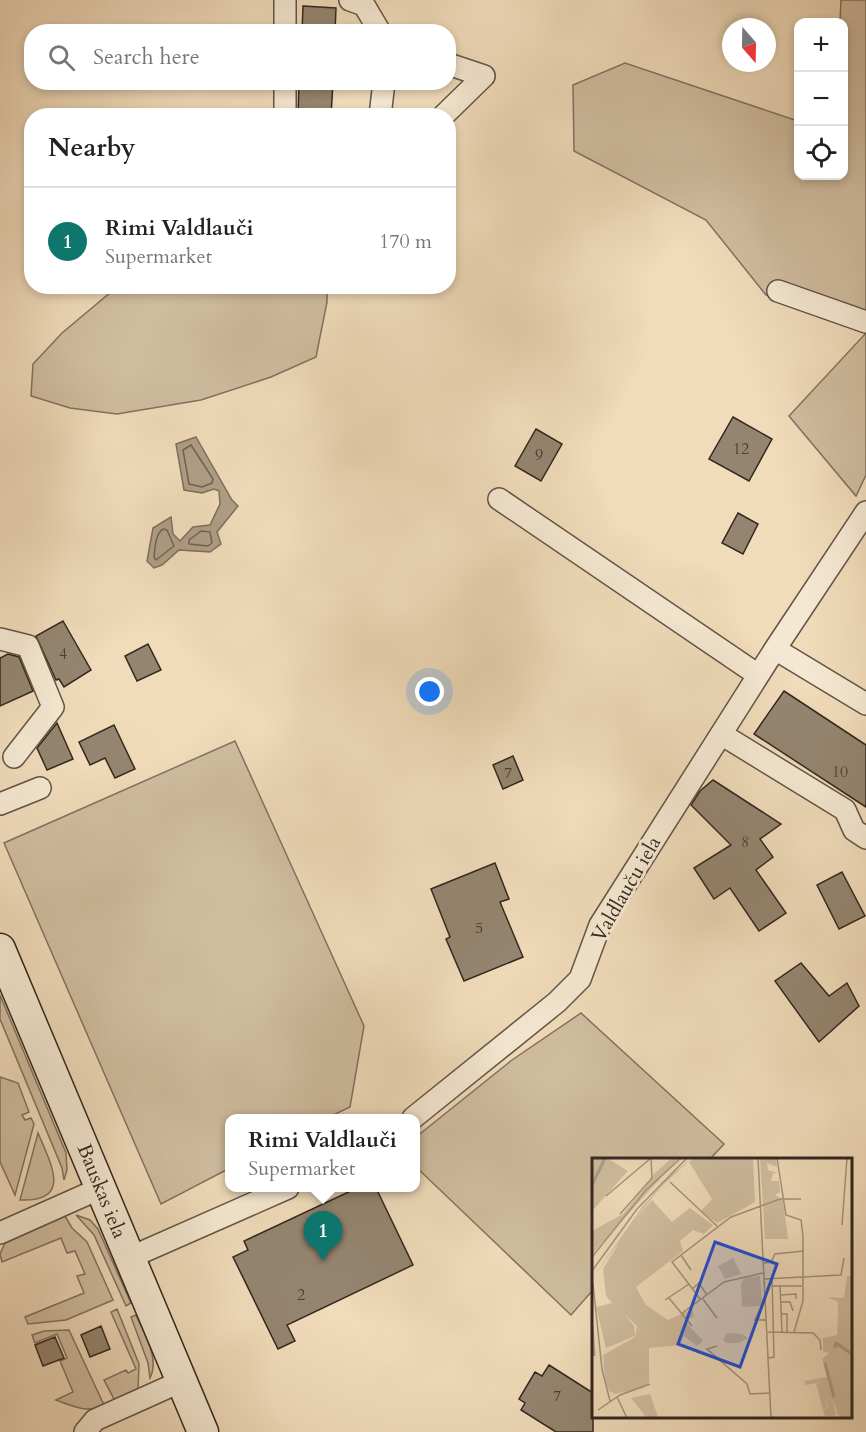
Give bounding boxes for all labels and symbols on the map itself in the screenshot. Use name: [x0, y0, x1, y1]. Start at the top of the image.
north arrow: [722, 18, 776, 72]
house number: 12: [733, 438, 749, 460]
house number: 9: [535, 444, 543, 466]
house number: 4: [59, 643, 67, 665]
your location: [415, 677, 444, 706]
house number: 10: [832, 761, 848, 783]
house number: 7: [504, 762, 512, 784]
street label: Valdlauču iela: [585, 831, 667, 947]
house number: 8: [741, 831, 749, 853]
house number: 5: [475, 917, 483, 939]
street label: Bauskas iela: [71, 1140, 133, 1243]
inset map: [592, 1158, 851, 1417]
pin: 1: [304, 1212, 342, 1261]
house number: 2: [297, 1284, 305, 1306]
house number: 7: [553, 1385, 561, 1407]

